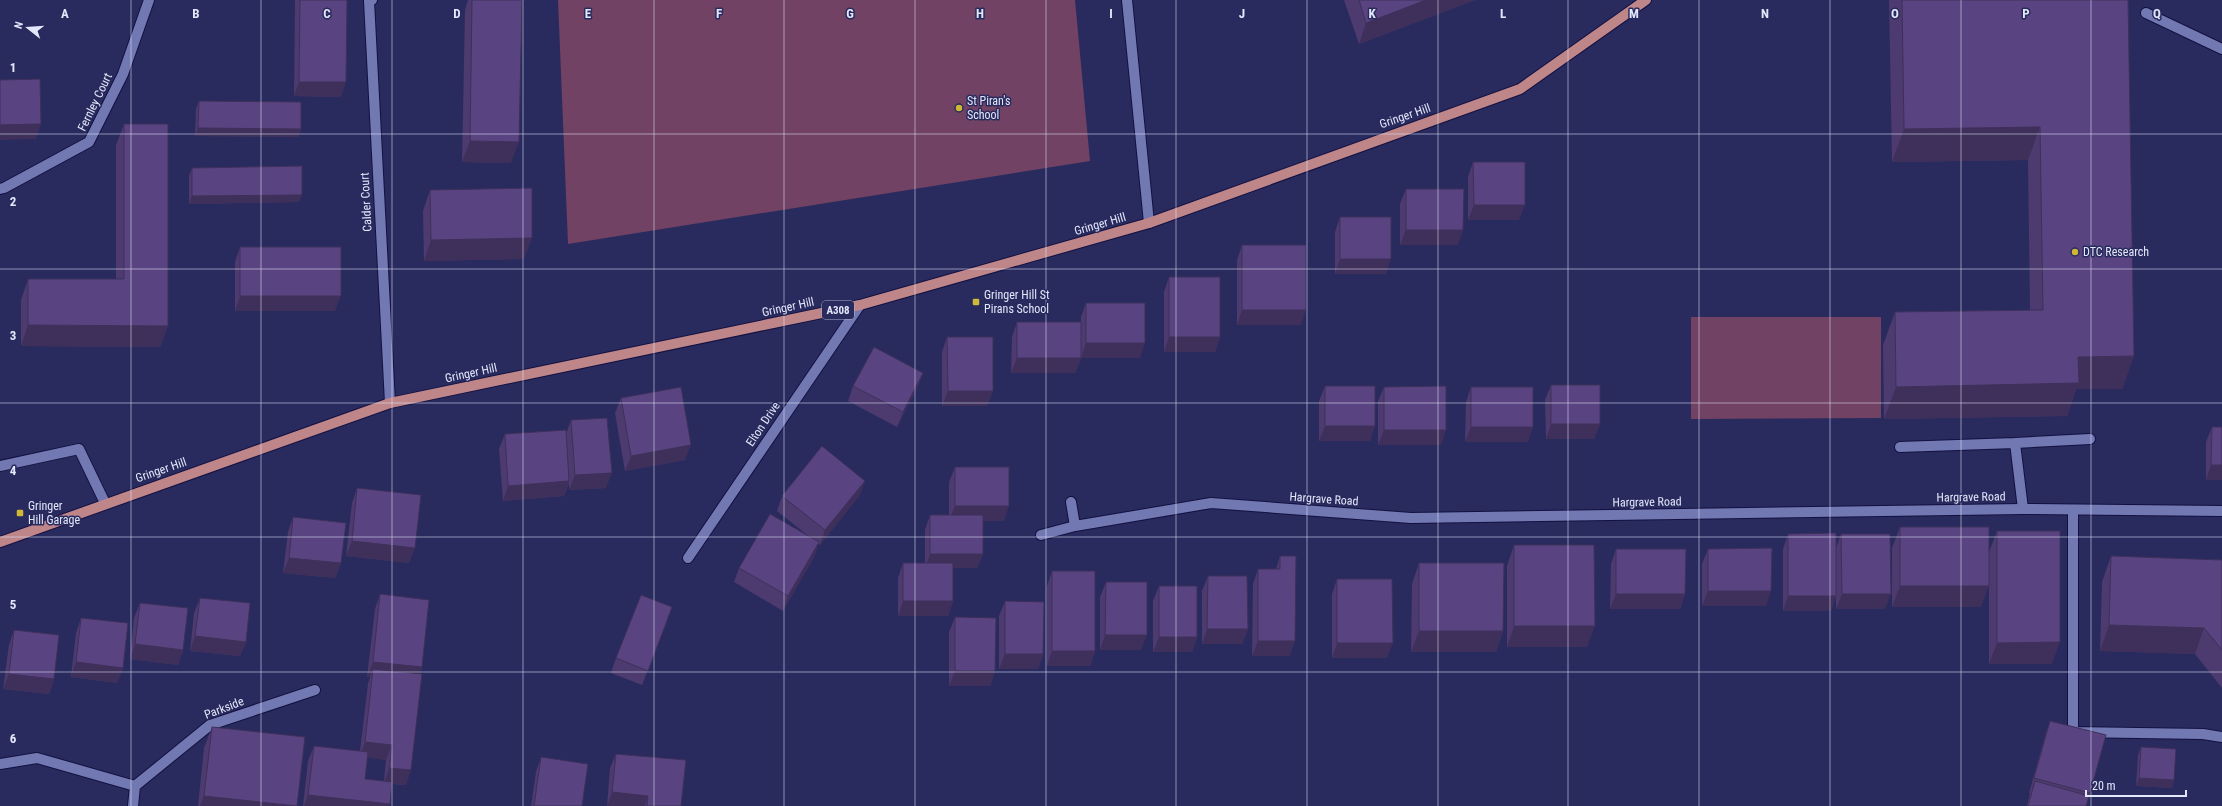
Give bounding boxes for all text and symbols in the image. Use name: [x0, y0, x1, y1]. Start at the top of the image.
text: A: [61, 6, 69, 21]
text: B: [192, 6, 200, 21]
text: C: [323, 6, 331, 21]
text: D: [453, 6, 461, 21]
text: E: [585, 6, 592, 21]
text: F: [716, 6, 722, 21]
text: G: [846, 6, 854, 21]
text: H: [976, 6, 984, 21]
text: I: [1109, 6, 1113, 21]
text: J: [1239, 6, 1245, 21]
text: K: [1368, 6, 1376, 21]
text: L: [1500, 6, 1506, 21]
text: M: [1629, 6, 1639, 21]
text: N: [1761, 6, 1769, 21]
text: O: [1891, 6, 1899, 21]
text: P: [2022, 6, 2030, 21]
text: Q: [2153, 6, 2161, 21]
north arrow: [8, 8, 48, 48]
text: N: [12, 20, 26, 30]
text: 1: [10, 60, 16, 75]
street label: Fernley Court: [75, 70, 115, 133]
place label: St Piran's School: [967, 94, 1010, 122]
street label: Gringer Hill: [1378, 101, 1432, 131]
marker: St Piran's School: [954, 103, 964, 113]
street label: Calder Court: [357, 172, 375, 232]
text: 2: [10, 194, 17, 209]
street label: Gringer Hill: [1073, 210, 1127, 238]
place label: DTC Research: [2083, 245, 2149, 259]
marker: DTC Research: [2070, 247, 2080, 257]
place label: Gringer Hill St Pirans School: [984, 288, 1050, 316]
street label: Gringer Hill: [761, 295, 815, 319]
marker: Gringer Hill St Pirans School: [971, 297, 981, 307]
road number: A308: [822, 301, 854, 319]
text: 3: [10, 328, 16, 343]
street label: Gringer Hill: [444, 361, 498, 385]
street label: Elton Drive: [743, 399, 783, 449]
street label: Gringer Hill: [134, 455, 188, 485]
text: 4: [10, 463, 17, 478]
street label: Hargrave Road: [1936, 489, 2006, 505]
street label: Hargrave Road: [1289, 490, 1359, 508]
street label: Hargrave Road: [1612, 494, 1682, 510]
place label: Gringer Hill Garage: [28, 499, 80, 527]
marker: Gringer Hill Garage: [15, 508, 25, 518]
text: 5: [10, 597, 17, 612]
street label: Parkside: [202, 694, 246, 722]
text: 6: [10, 731, 17, 746]
scale bar: [2086, 772, 2186, 798]
text: 20 m: [2092, 779, 2116, 793]

